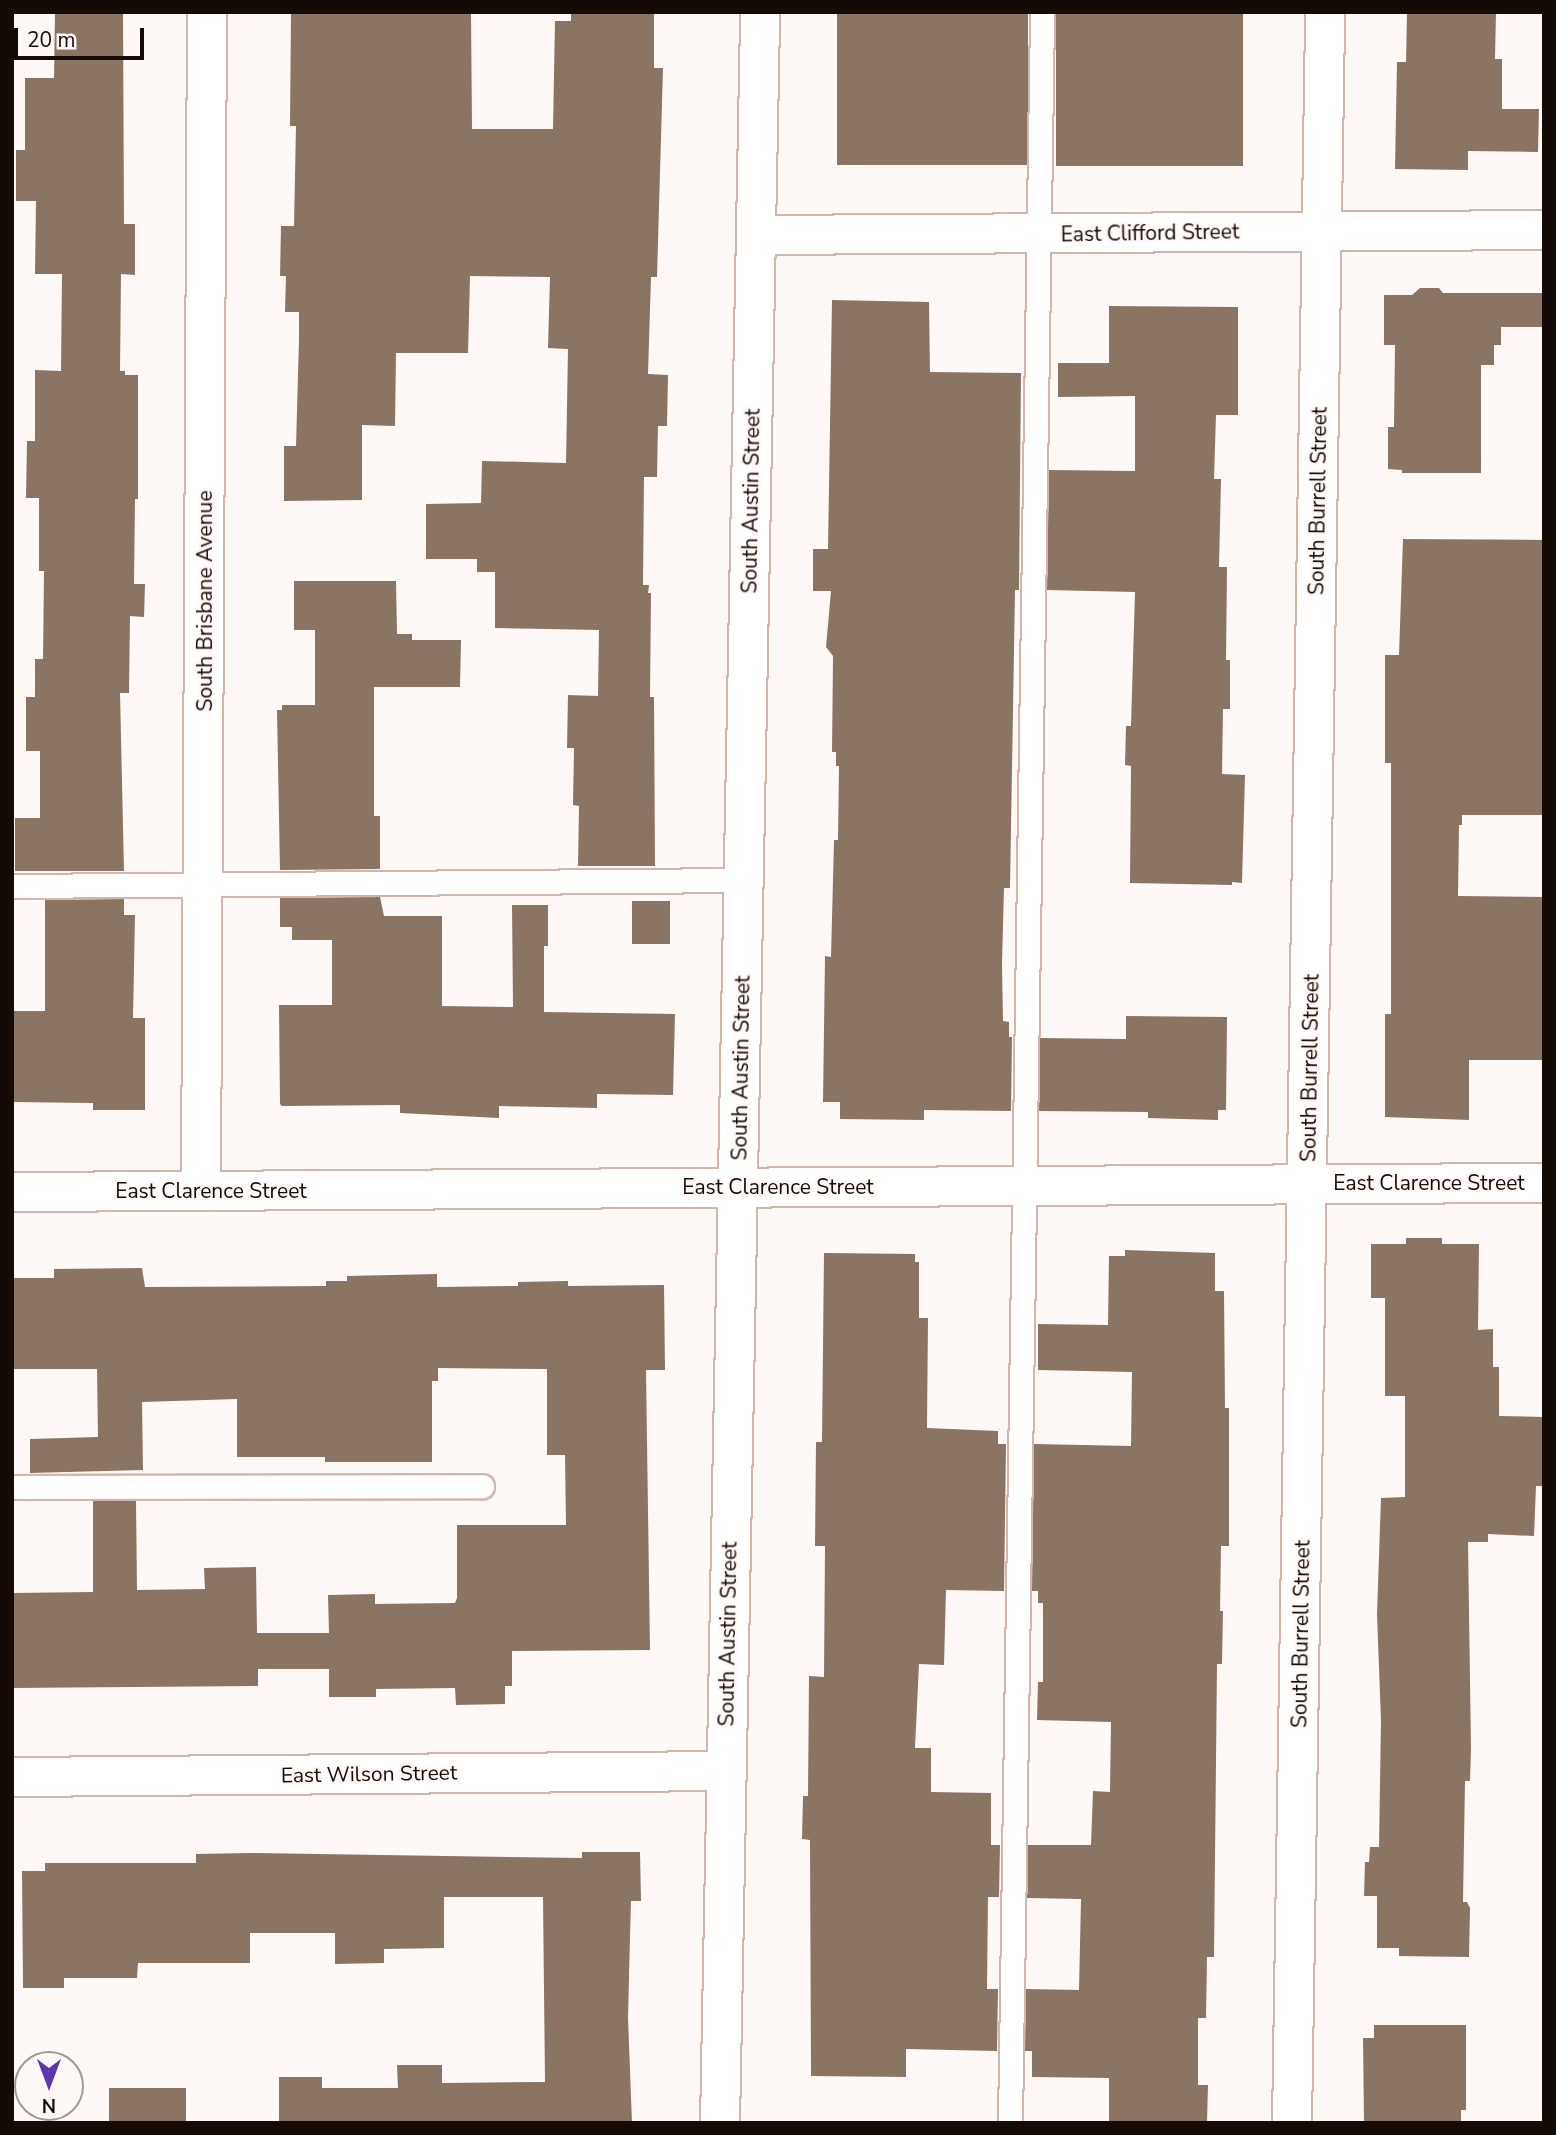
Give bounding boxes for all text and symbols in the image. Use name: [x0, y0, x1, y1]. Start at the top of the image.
scale bar: [18, 14, 147, 58]
text: 20 m: [27, 26, 76, 54]
street label: East Clifford Street: [1061, 219, 1239, 247]
street label: South Burrell Street: [1304, 407, 1332, 595]
street label: South Austin Street: [737, 408, 765, 594]
street label: South Brisbane Avenue: [192, 490, 218, 712]
street label: South Burrell Street: [1296, 974, 1324, 1162]
street label: South Austin Street: [727, 975, 755, 1161]
street label: East Clarence Street: [1333, 1170, 1525, 1196]
street label: East Clarence Street: [682, 1174, 874, 1200]
street label: East Clarence Street: [115, 1178, 307, 1204]
street label: South Burrell Street: [1287, 1540, 1315, 1728]
street label: South Austin Street: [714, 1541, 742, 1727]
street label: East Wilson Street: [281, 1760, 457, 1788]
north arrow: [14, 2051, 84, 2121]
text: N: [42, 2092, 56, 2118]

